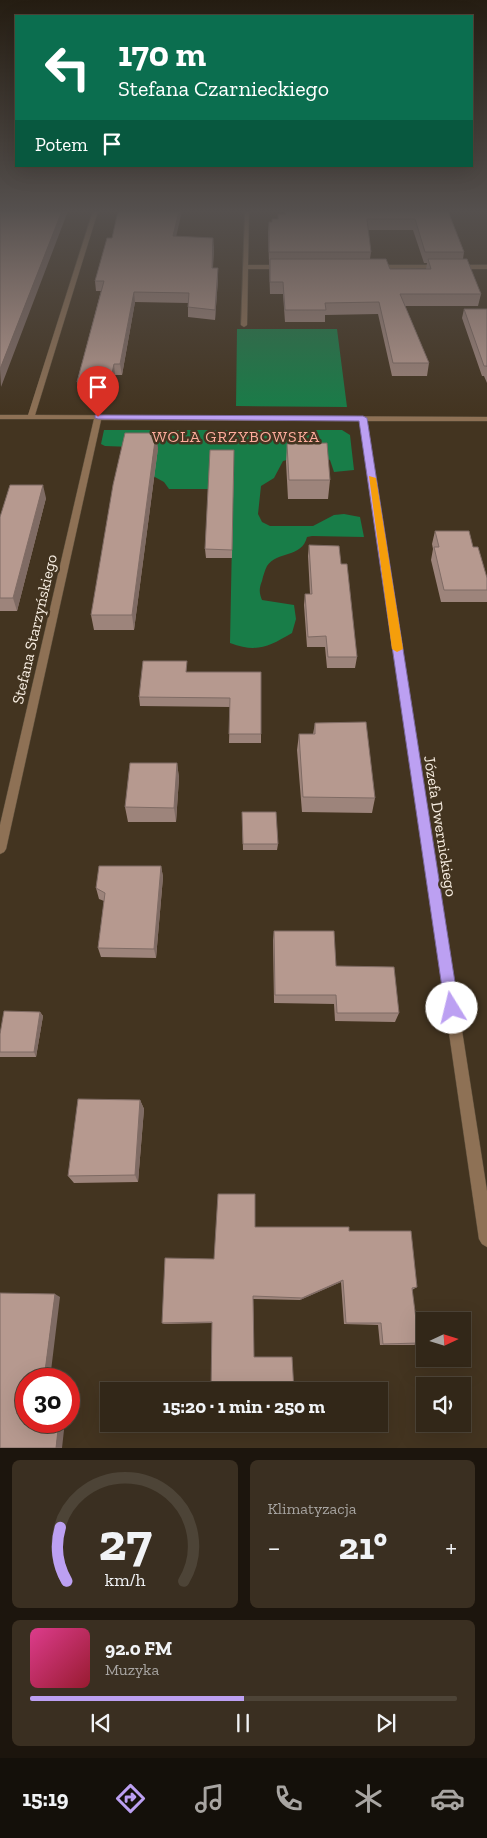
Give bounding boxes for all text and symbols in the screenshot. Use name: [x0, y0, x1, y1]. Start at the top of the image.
text: 170 m: [118, 33, 206, 75]
icon: left: [35, 35, 100, 100]
text: Stefana Czarnieckiego: [118, 75, 329, 102]
icon: arrive: [98, 130, 126, 158]
text: Potem: [35, 133, 88, 156]
pin: [77, 366, 119, 417]
icon: arrive: [84, 373, 112, 401]
district label: WOLA GRZYBOWSKA: [152, 427, 320, 446]
street label: Stefana Starzyńskiego: [8, 552, 61, 706]
street label: Józefa Dwernickiego: [420, 754, 461, 898]
position arrow: [425, 981, 477, 1033]
north arrow: [416, 1312, 471, 1368]
map controls: [416, 1312, 471, 1432]
speed limit sign: 30: [15, 1368, 80, 1433]
button: sound: [416, 1377, 471, 1432]
text: 15:20 · 1 min · 250 m: [163, 1395, 325, 1418]
text: Klimatyzacja: [268, 1499, 356, 1518]
text: 27: [98, 1511, 152, 1573]
text: 21°: [338, 1523, 387, 1569]
text: −: [268, 1531, 281, 1564]
text: +: [445, 1531, 457, 1564]
text: km/h: [104, 1569, 145, 1591]
text: 92.0 FM: [105, 1637, 172, 1660]
text: Muzyka: [105, 1660, 159, 1679]
icon: previous: [87, 1709, 115, 1737]
icon: pause: [229, 1709, 257, 1737]
icon: next: [372, 1709, 400, 1737]
icon: directions: [113, 1781, 148, 1816]
icon: music: [192, 1781, 227, 1816]
icon: phone: [271, 1781, 306, 1816]
icon: climate: [351, 1781, 386, 1816]
icon: car: [430, 1781, 465, 1816]
text: 15:19: [22, 1785, 69, 1812]

